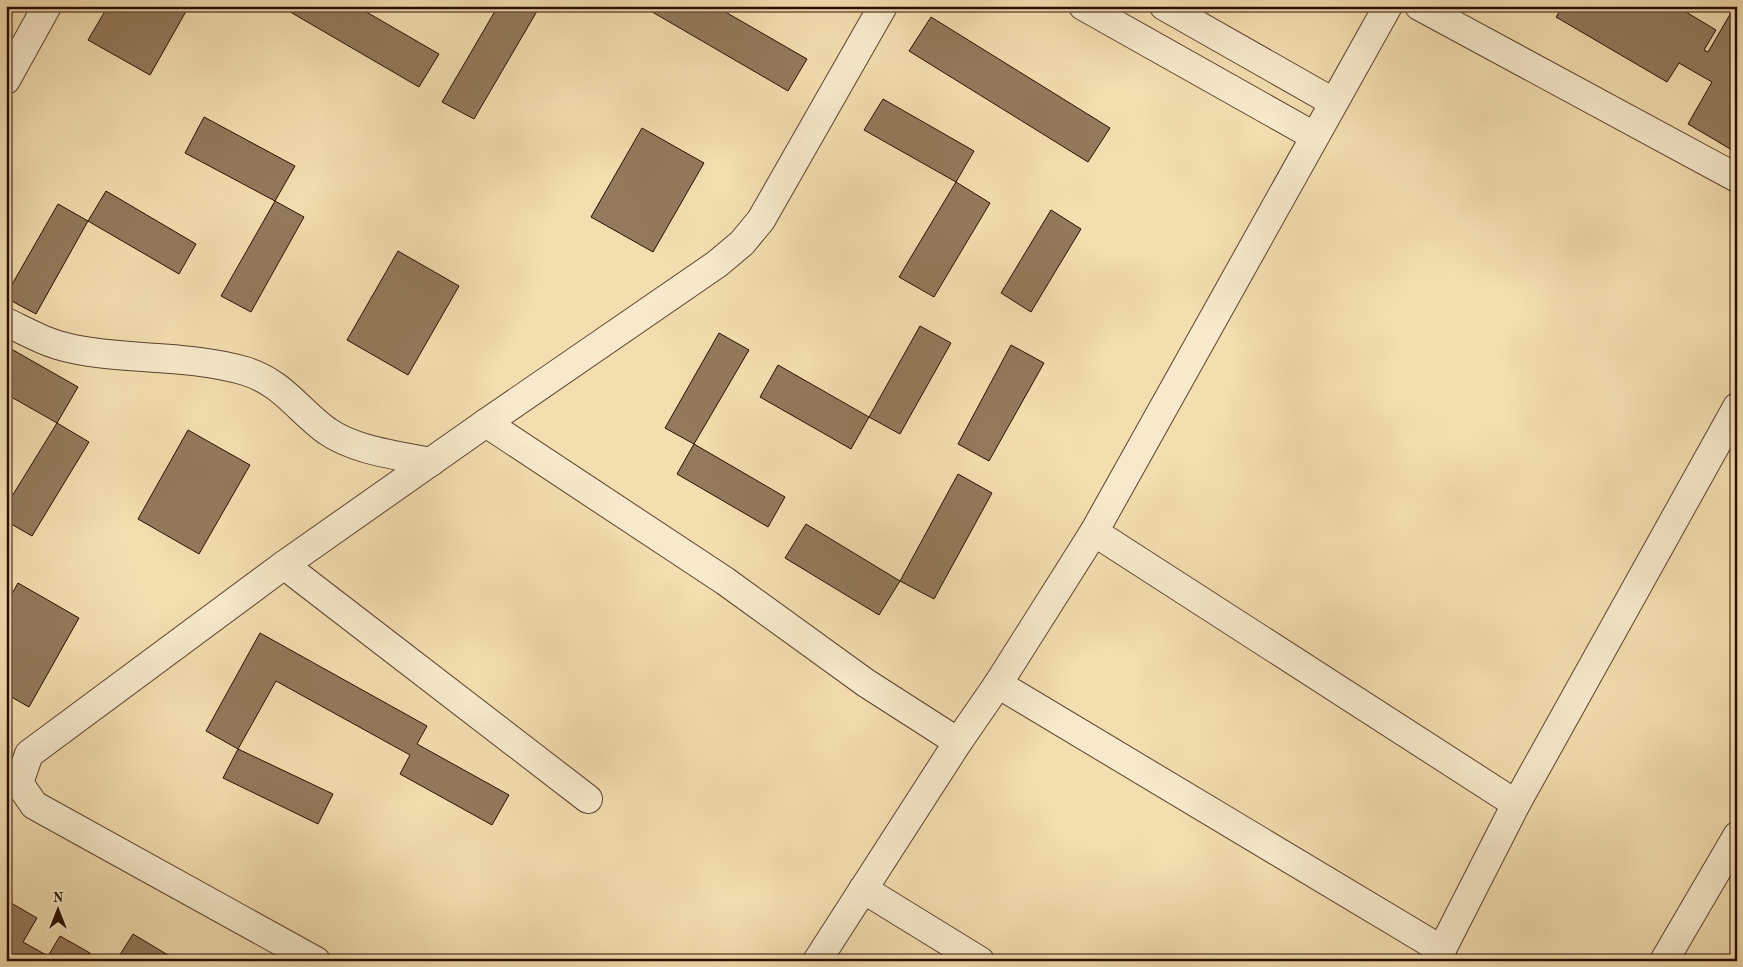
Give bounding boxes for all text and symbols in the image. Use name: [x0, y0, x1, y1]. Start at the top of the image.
north arrow: [32, 884, 82, 934]
text: N: [53, 891, 64, 905]

